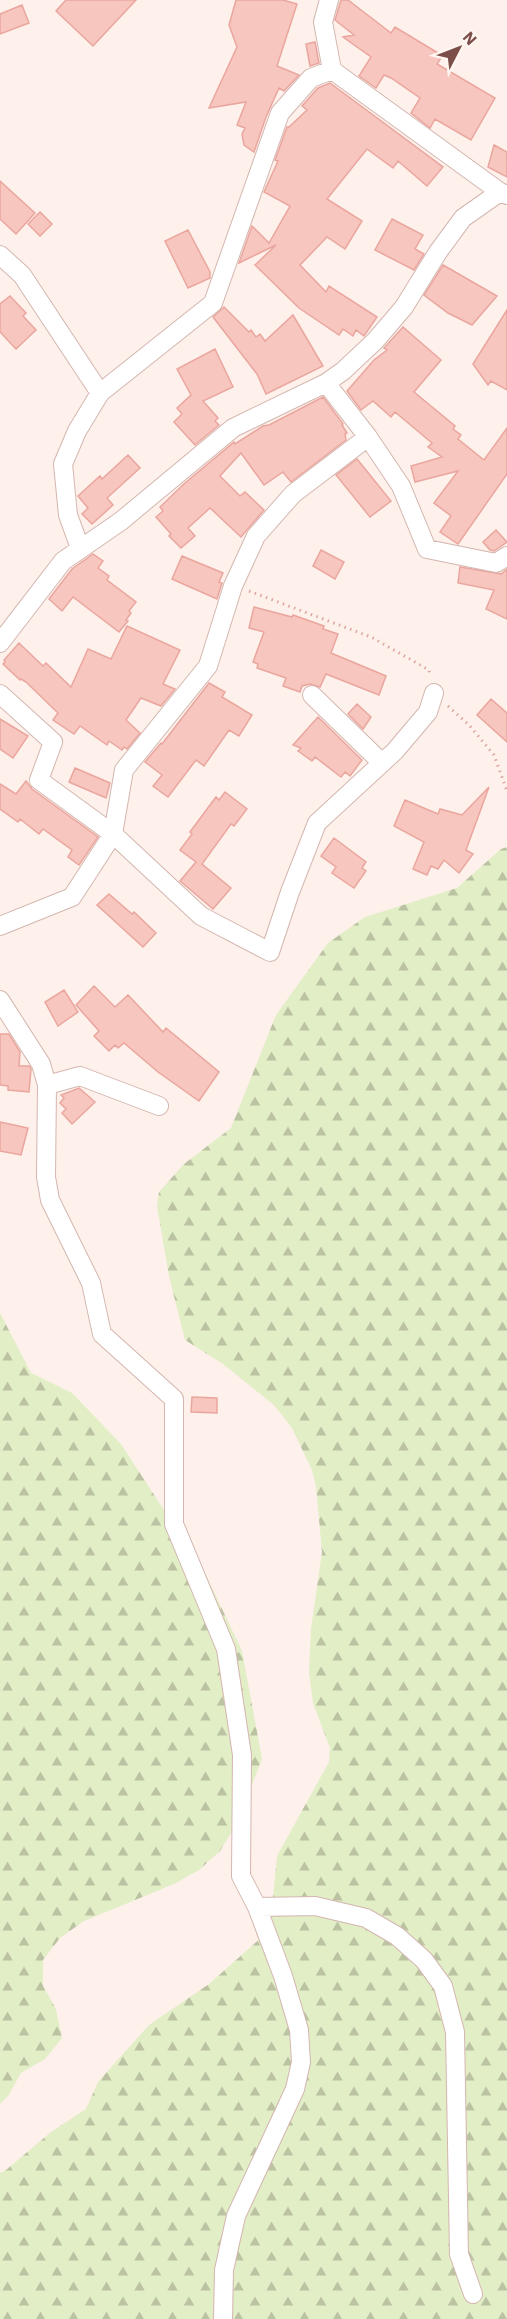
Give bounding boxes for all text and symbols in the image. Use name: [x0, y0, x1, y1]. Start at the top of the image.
north arrow: [429, 18, 489, 78]
text: N: [459, 27, 481, 49]

